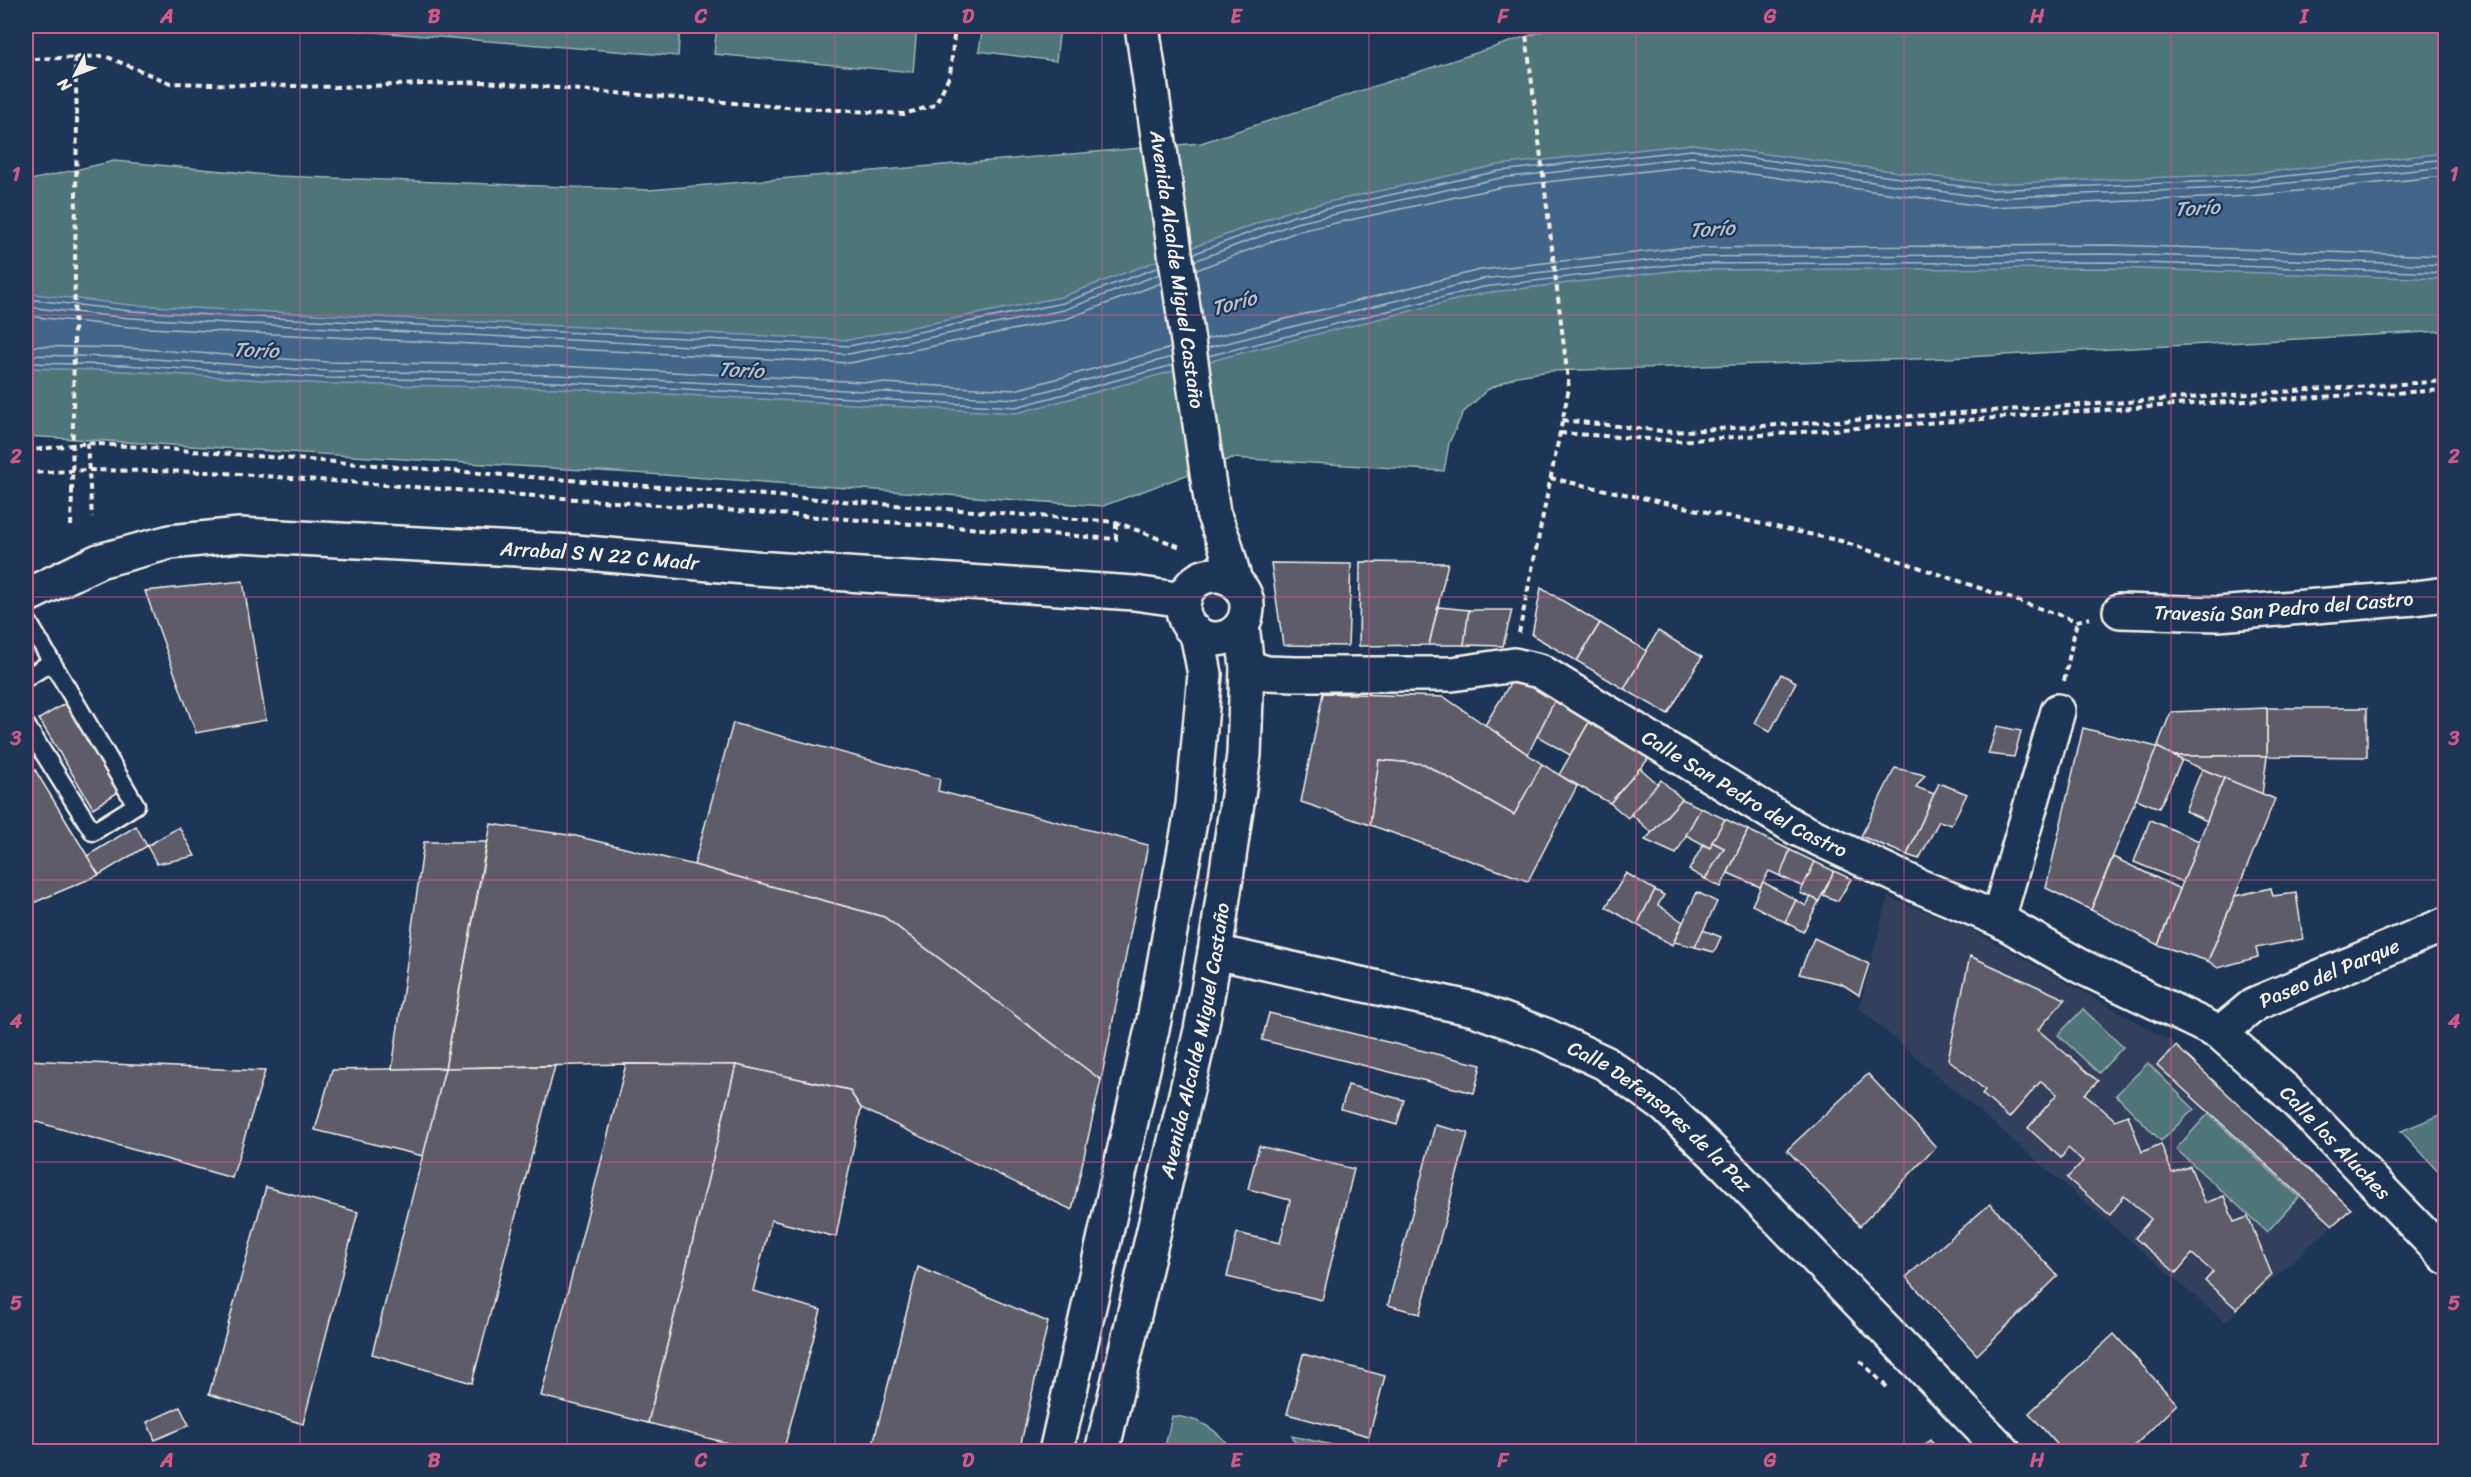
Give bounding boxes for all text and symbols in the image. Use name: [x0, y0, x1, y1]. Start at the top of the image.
text: A: [159, 0, 174, 34]
text: B: [428, 0, 441, 34]
text: C: [694, 0, 708, 34]
text: D: [962, 0, 975, 34]
text: E: [1230, 0, 1243, 34]
text: F: [1497, 0, 1510, 34]
text: G: [1763, 0, 1777, 34]
text: H: [2029, 0, 2045, 34]
text: I: [2299, 0, 2310, 34]
north arrow: [45, 45, 105, 105]
text: N: [49, 70, 79, 99]
street label: Avenida Alcalde Miguel Castaño: [1139, 127, 1215, 411]
text: 1: [12, 157, 21, 192]
text: 1: [2450, 157, 2459, 192]
water label: Torío: [2173, 188, 2222, 228]
water label: Torío: [1688, 209, 1737, 249]
water label: Torío: [1207, 278, 1262, 327]
water label: Torío: [233, 330, 281, 370]
water label: Torío: [717, 350, 766, 390]
text: 2: [9, 439, 22, 474]
text: 2: [2447, 439, 2460, 474]
street label: Arrabal S N 22 C Madr: [499, 531, 702, 581]
street label: Travesía San Pedro del Castro: [2153, 581, 2415, 632]
street label: Calle San Pedro del Castro: [1635, 720, 1853, 868]
text: 3: [10, 721, 22, 756]
text: 3: [2448, 721, 2460, 756]
street label: Avenida Alcalde Miguel Castaño: [1150, 900, 1240, 1183]
street label: Paseo del Parque: [2254, 928, 2405, 1018]
text: 4: [9, 1004, 23, 1039]
text: 4: [2447, 1004, 2461, 1039]
street label: Calle Defensores de la Paz: [1562, 1031, 1761, 1201]
street label: Calle los Aluches: [2271, 1077, 2400, 1209]
text: 5: [10, 1286, 22, 1321]
text: 5: [2448, 1286, 2460, 1321]
text: A: [159, 1443, 174, 1477]
text: B: [428, 1443, 441, 1477]
text: C: [694, 1443, 708, 1477]
text: D: [962, 1443, 975, 1477]
text: E: [1230, 1443, 1243, 1477]
text: F: [1497, 1443, 1510, 1477]
text: G: [1763, 1443, 1777, 1477]
text: H: [2029, 1443, 2045, 1477]
text: I: [2299, 1443, 2310, 1477]

